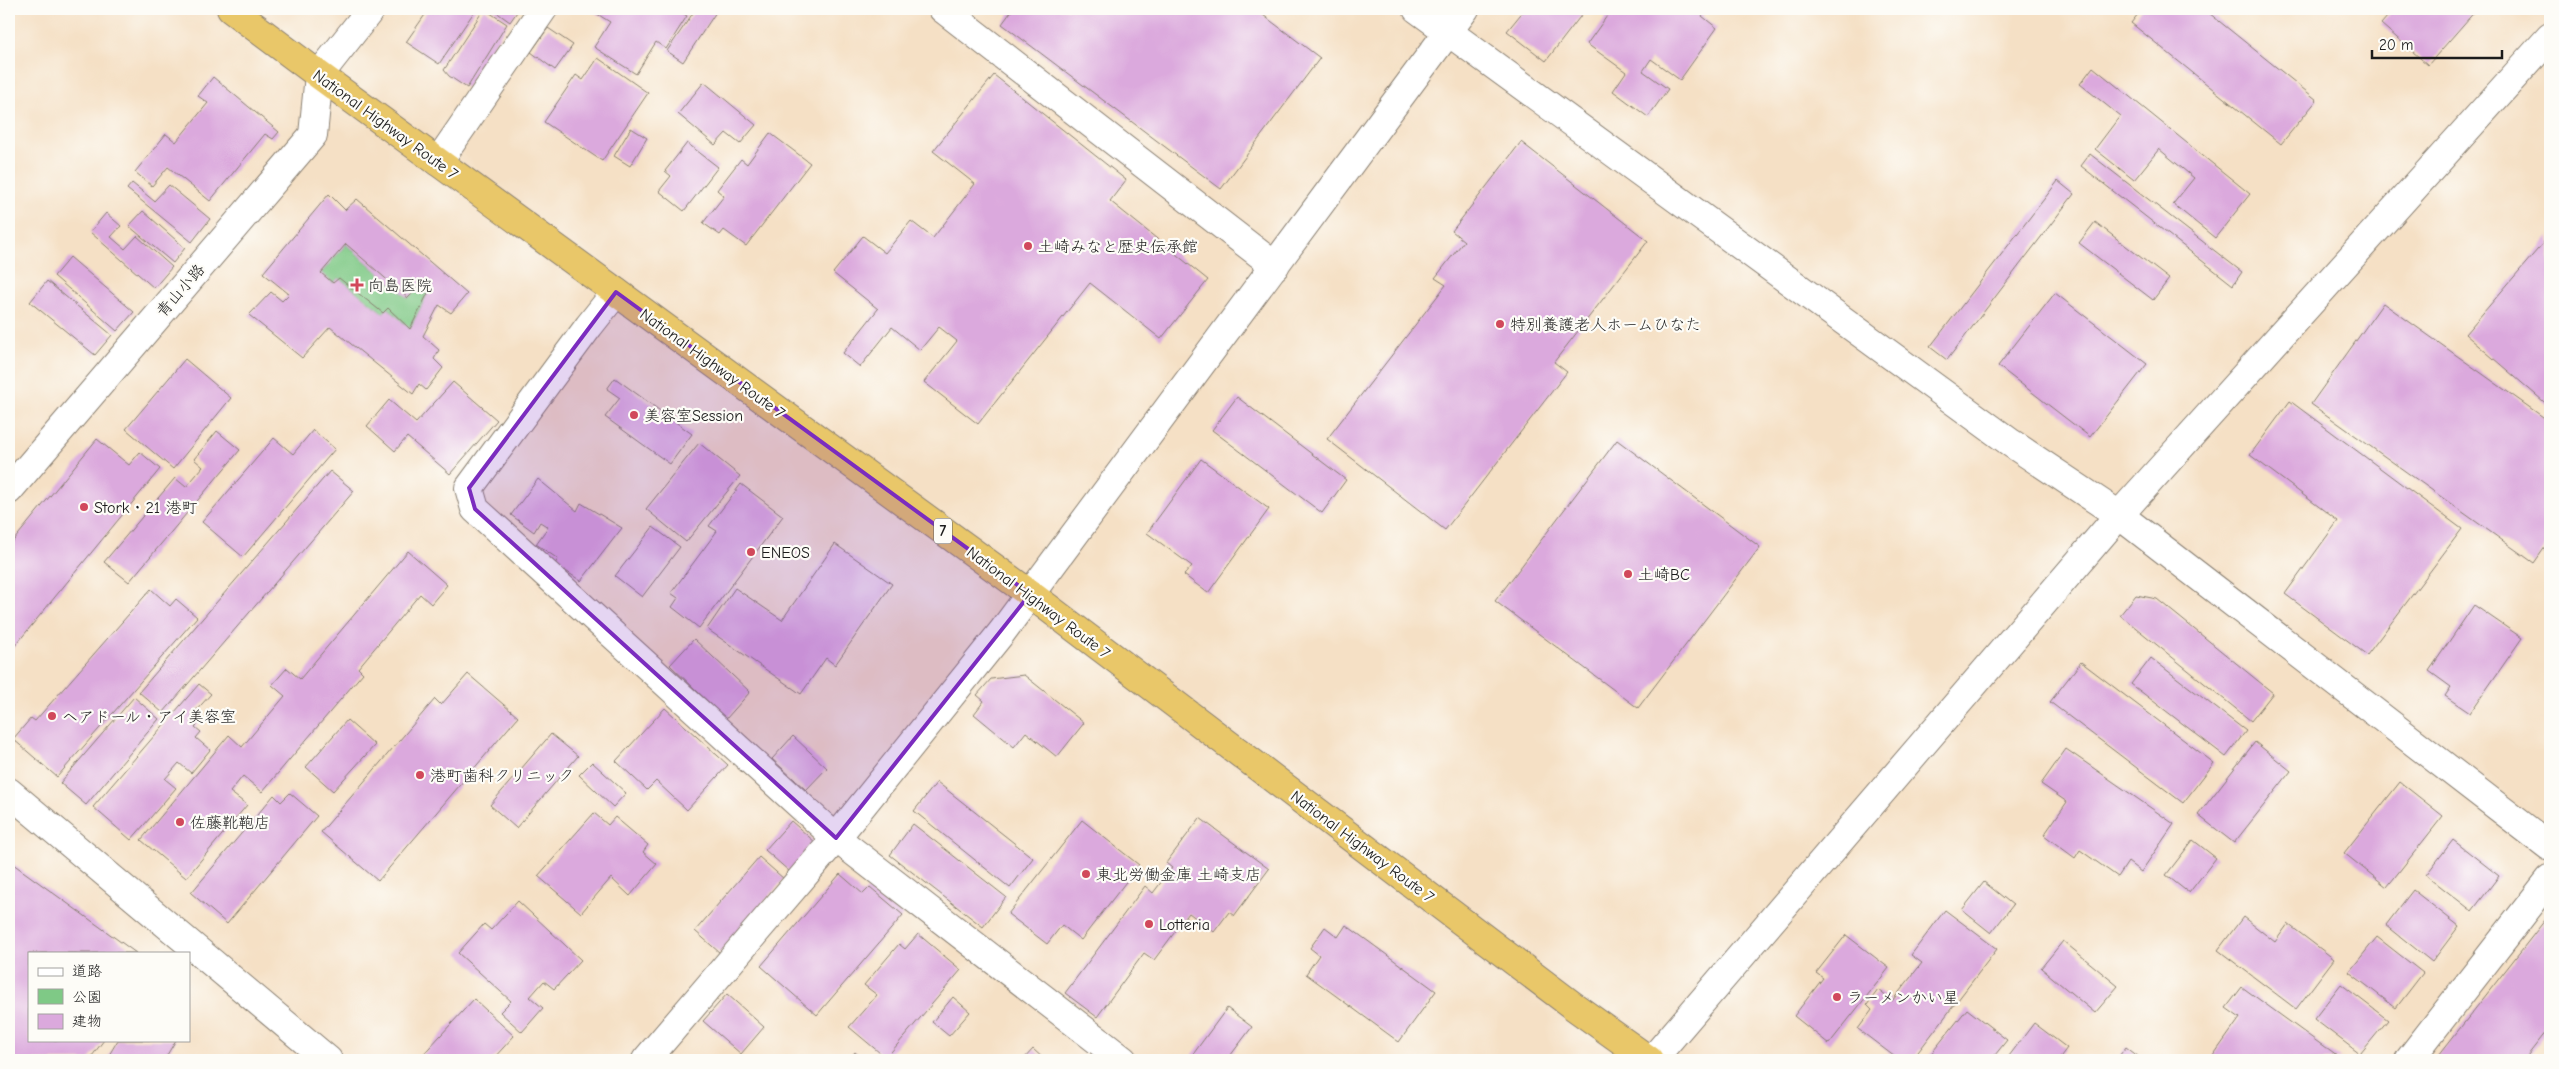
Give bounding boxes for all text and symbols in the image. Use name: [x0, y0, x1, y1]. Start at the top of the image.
scale bar: [2372, 28, 2502, 60]
text: 20 m: [2379, 36, 2413, 54]
street label: National Highway Route 7: [309, 66, 462, 184]
place label: 土崎みなと歴史伝承館: [1038, 238, 1198, 256]
marker: 土崎みなと歴史伝承館: [1022, 240, 1034, 252]
street label: 青山小路: [153, 261, 209, 321]
place label: 向島医院: [368, 277, 432, 295]
marker: 向島医院: [350, 278, 364, 292]
street label: National Highway Route 7: [636, 305, 789, 423]
place label: 特別養護老人ホームひなた: [1510, 316, 1701, 334]
marker: 特別養護老人ホームひなた: [1494, 318, 1506, 330]
place label: 美容室Session: [644, 407, 743, 425]
marker: 美容室Session: [628, 409, 640, 421]
place label: Stork・21 港町: [94, 499, 198, 517]
marker: Stork・21 港町: [78, 501, 90, 513]
road number: 7: [934, 518, 952, 544]
street label: National Highway Route 7: [963, 543, 1114, 663]
place label: ENEOS: [761, 544, 810, 562]
marker: ENEOS: [745, 546, 757, 558]
place label: 土崎BC: [1638, 566, 1690, 584]
marker: 土崎BC: [1622, 568, 1634, 580]
place label: ヘアドール・アイ美容室: [62, 708, 236, 726]
marker: ヘアドール・アイ美容室: [46, 710, 58, 722]
place label: 港町歯科クリニック: [430, 767, 574, 785]
marker: 港町歯科クリニック: [414, 769, 426, 781]
street label: National Highway Route 7: [1287, 787, 1438, 907]
place label: 佐藤靴鞄店: [190, 814, 270, 832]
marker: 佐藤靴鞄店: [174, 816, 186, 828]
place label: 東北労働金庫 土崎支店: [1096, 866, 1261, 884]
marker: 東北労働金庫 土崎支店: [1080, 868, 1092, 880]
place label: Lotteria: [1159, 916, 1210, 934]
marker: Lotteria: [1143, 918, 1155, 930]
legend: [28, 952, 190, 1042]
text: 道路: [72, 962, 102, 980]
text: 公園: [72, 988, 102, 1006]
place label: ラーメンかい星: [1847, 989, 1959, 1007]
marker: ラーメンかい星: [1831, 991, 1843, 1003]
text: 建物: [72, 1012, 102, 1030]

